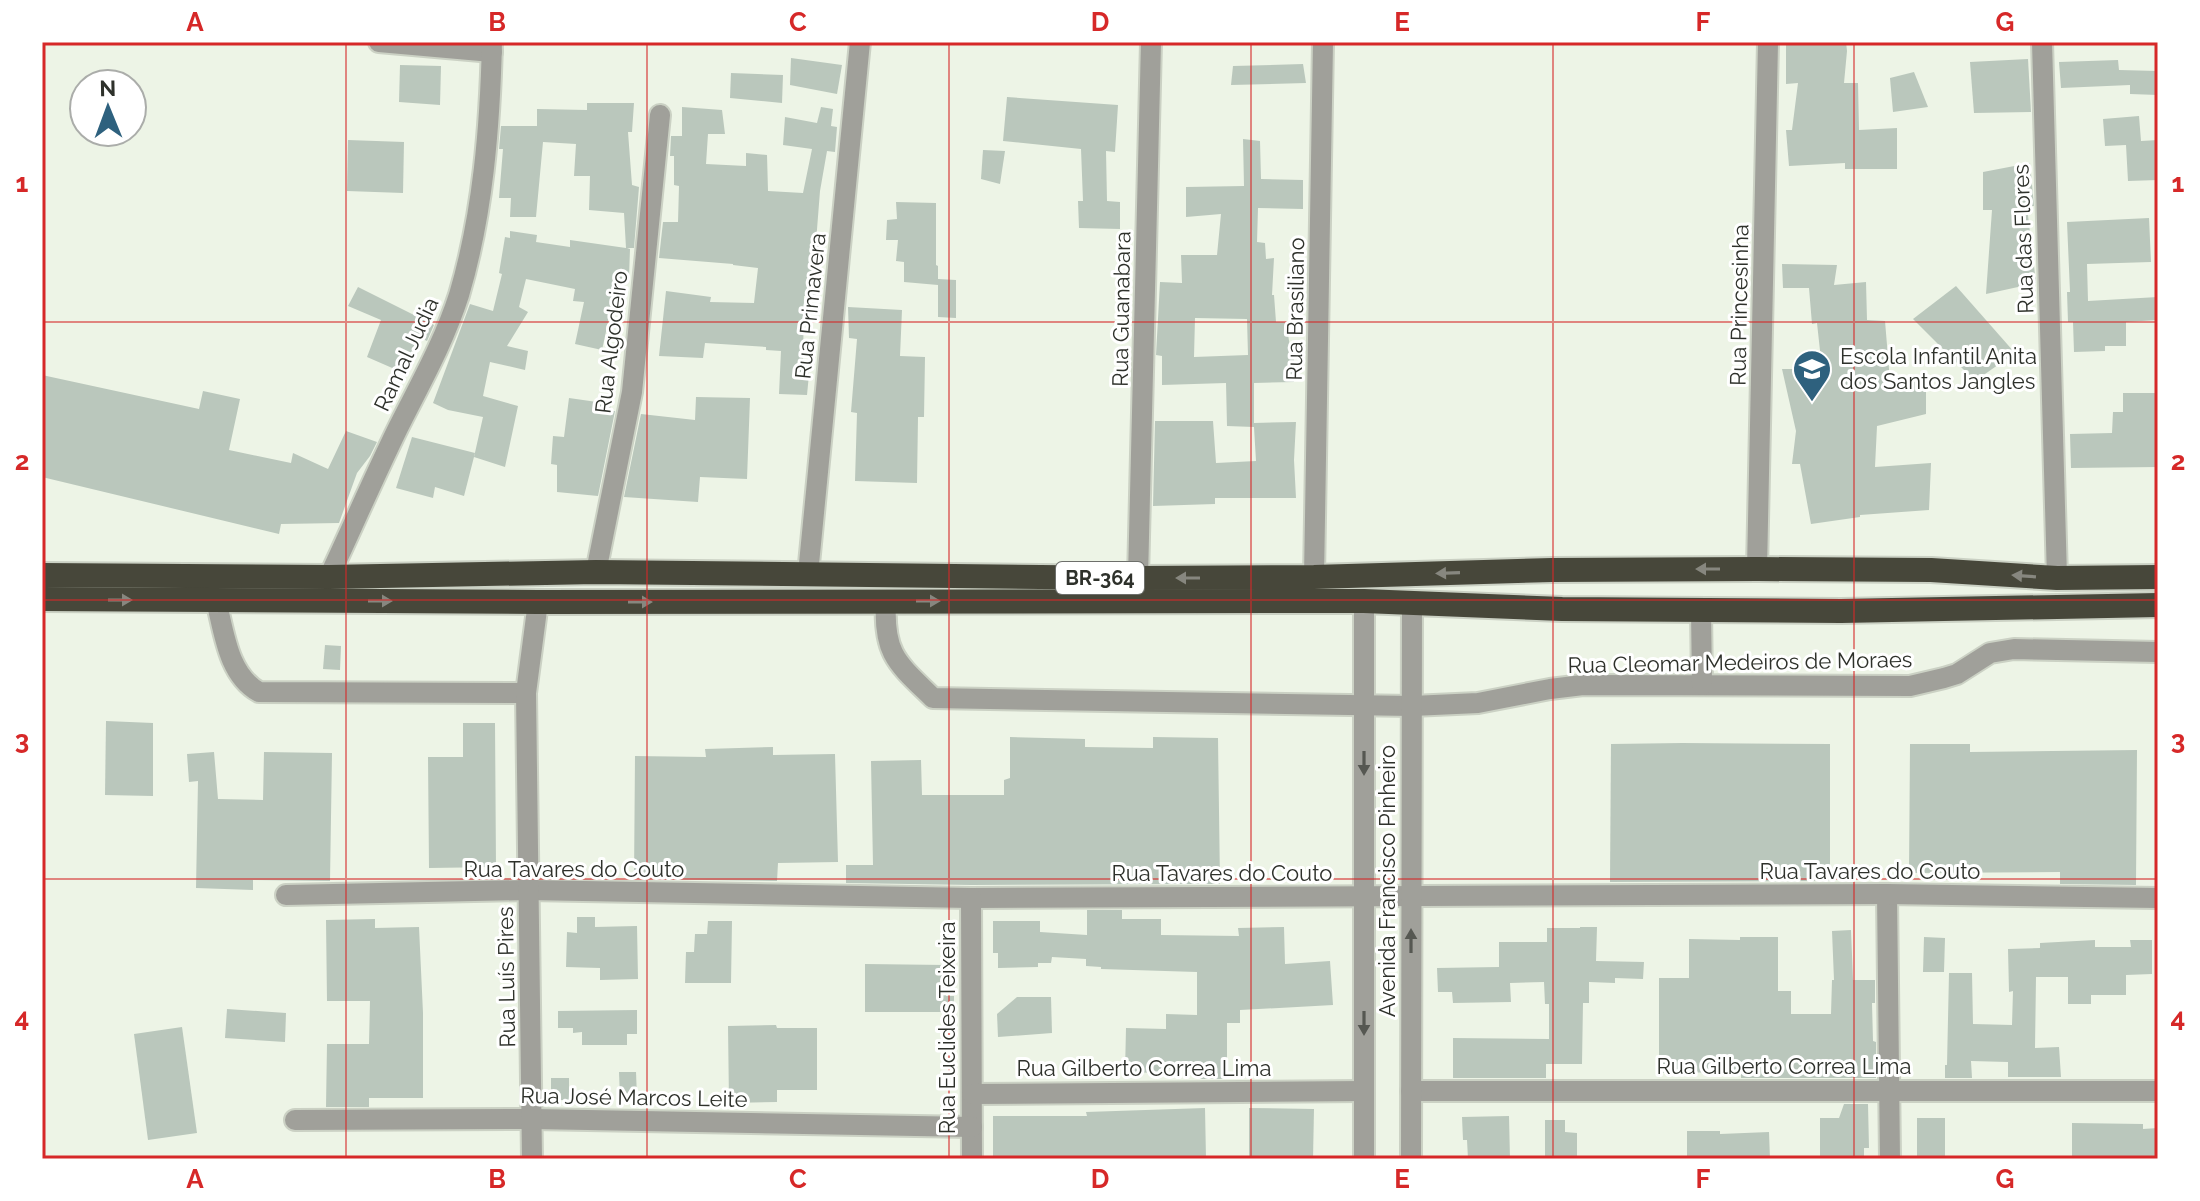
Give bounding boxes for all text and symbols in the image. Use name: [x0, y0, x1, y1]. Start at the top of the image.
text: A: [186, 7, 204, 37]
text: B: [488, 7, 506, 37]
text: C: [789, 7, 807, 37]
text: D: [1091, 7, 1109, 37]
text: E: [1394, 7, 1410, 37]
text: F: [1696, 7, 1711, 37]
text: G: [1996, 7, 2014, 37]
north arrow: [68, 68, 148, 148]
text: N: [99, 75, 116, 101]
street label: Rua das Flores: [2007, 164, 2039, 314]
text: 1: [16, 168, 29, 198]
text: 1: [2172, 168, 2185, 198]
street label: Rua Princesinha: [1725, 224, 1753, 386]
street label: Rua Guanabara: [1107, 231, 1135, 387]
street label: Rua Primavera: [789, 232, 831, 380]
street label: Rua Brasiliano: [1281, 237, 1309, 381]
street label: Rua Algodeiro: [589, 269, 633, 415]
street label: Ramal Judia: [368, 293, 444, 415]
place label: Escola Infantil Anita dos Santos Jangles: [1840, 343, 2037, 394]
school or university icon: Escola Infantil Anita dos Santos Jangles: [1791, 348, 1833, 403]
text: 2: [15, 446, 29, 476]
text: 2: [2171, 446, 2185, 476]
road number: BR-364: [1056, 562, 1144, 594]
one-way arrow: [1695, 563, 1720, 575]
one-way arrow: [1435, 566, 1460, 579]
one-way arrow: [2011, 569, 2036, 582]
one-way arrow: [1175, 572, 1200, 584]
one-way arrow: [108, 594, 133, 606]
one-way arrow: [368, 595, 393, 607]
one-way arrow: [916, 595, 941, 607]
one-way arrow: [628, 596, 653, 608]
street label: Rua Cleomar Medeiros de Moraes: [1567, 646, 1913, 678]
text: 3: [15, 725, 29, 755]
text: 3: [2171, 725, 2185, 755]
street label: Avenida Francisco Pinheiro: [1374, 745, 1400, 1017]
one-way arrow: [1358, 751, 1370, 776]
street label: Rua Tavares do Couto: [464, 856, 684, 882]
street label: Rua Tavares do Couto: [1760, 858, 1980, 884]
street label: Rua Tavares do Couto: [1112, 860, 1332, 886]
street label: Rua Luís Pires: [492, 906, 520, 1048]
street label: Rua Euclides Teixeira: [934, 922, 960, 1134]
one-way arrow: [1405, 928, 1417, 953]
text: 4: [15, 1003, 29, 1033]
text: 4: [2171, 1003, 2185, 1033]
one-way arrow: [1358, 1011, 1370, 1036]
street label: Rua Gilberto Correa Lima: [1656, 1053, 1912, 1079]
street label: Rua Gilberto Correa Lima: [1016, 1055, 1272, 1081]
street label: Rua José Marcos Leite: [520, 1082, 748, 1112]
text: A: [186, 1164, 204, 1194]
text: B: [488, 1164, 506, 1194]
text: C: [789, 1164, 807, 1194]
text: D: [1091, 1164, 1109, 1194]
text: E: [1394, 1164, 1410, 1194]
text: F: [1696, 1164, 1711, 1194]
text: G: [1996, 1164, 2014, 1194]

